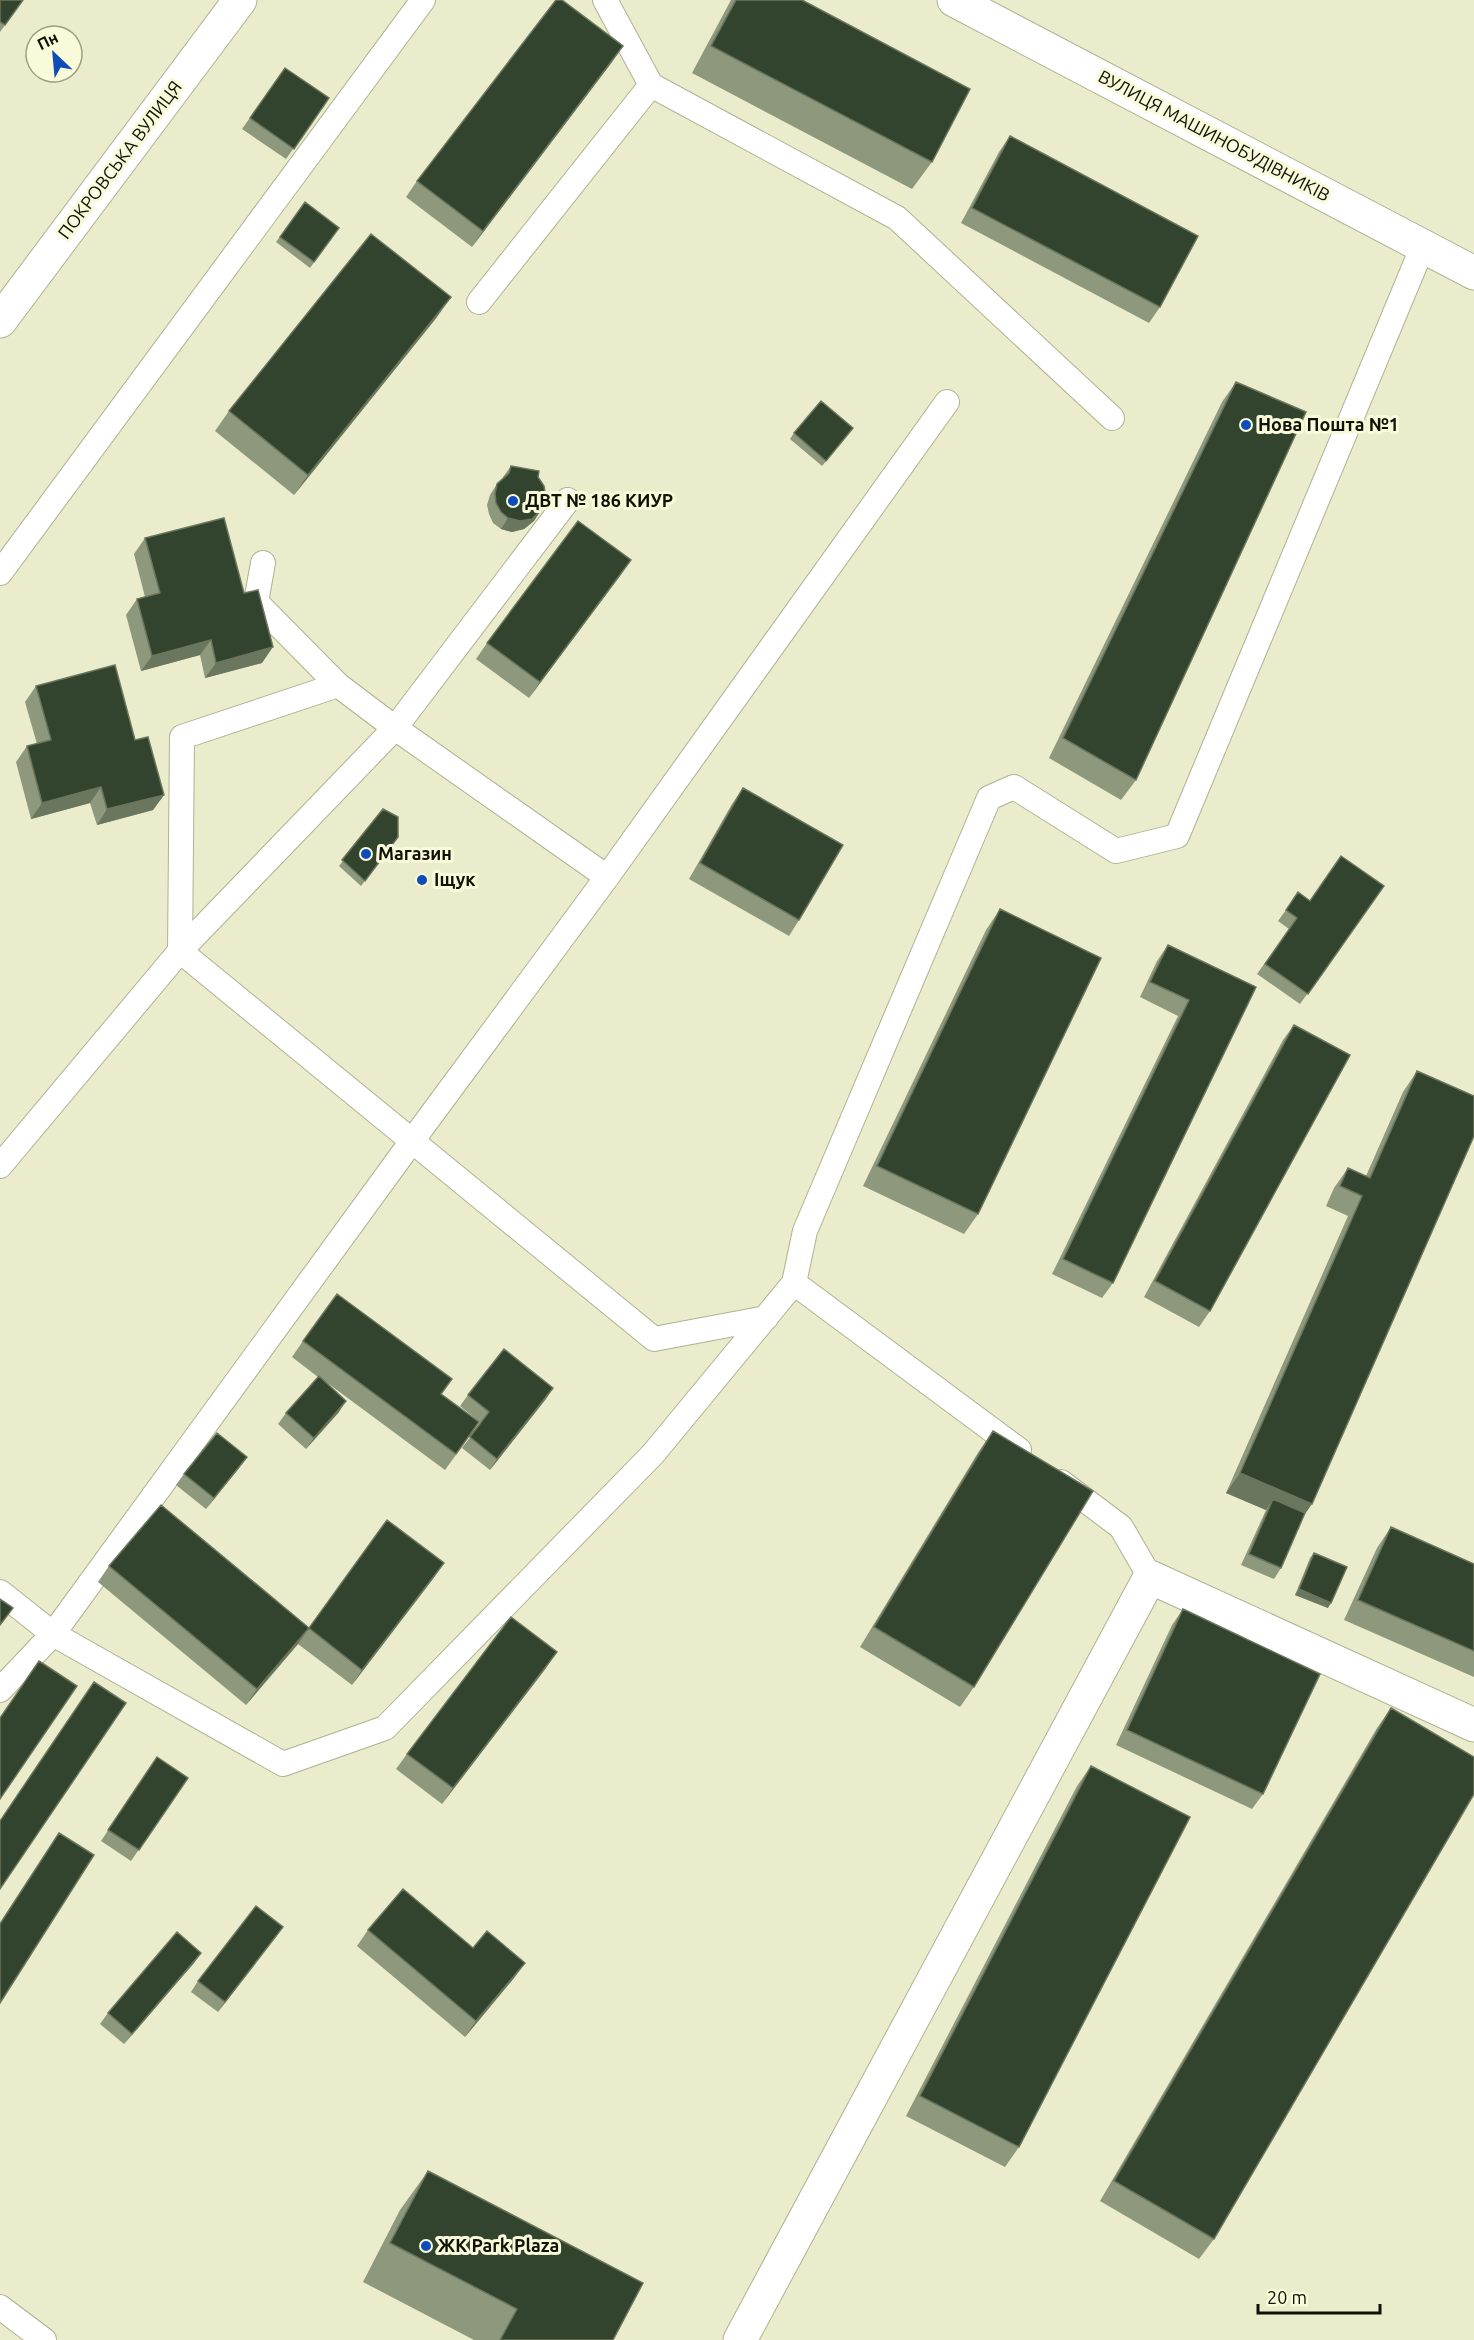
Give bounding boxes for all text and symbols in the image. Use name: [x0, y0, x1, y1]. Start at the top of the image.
north arrow: [24, 24, 84, 84]
text: Пн: [34, 28, 61, 53]
street label: ВУЛИЦЯ МАШИНОБУДІВНИКІВ: [1095, 65, 1334, 205]
street label: ПОКРОВСЬКА ВУЛИЦЯ: [53, 77, 185, 242]
place label: Нова Пошта №1: [1258, 414, 1399, 434]
marker: Нова Пошта №1: [1239, 418, 1253, 432]
place label: ДВТ № 186 КИУР: [525, 490, 673, 510]
marker: ДВТ № 186 КИУР: [506, 494, 520, 508]
place label: Магазин: [378, 843, 452, 863]
marker: Магазин: [359, 847, 373, 861]
place label: Іщук: [434, 869, 476, 889]
marker: Іщук: [415, 873, 429, 887]
place label: ЖК Park Plaza: [438, 2235, 559, 2255]
marker: ЖК Park Plaza: [419, 2239, 433, 2253]
scale bar: [1258, 2277, 1380, 2315]
text: 20 m: [1267, 2287, 1307, 2307]

